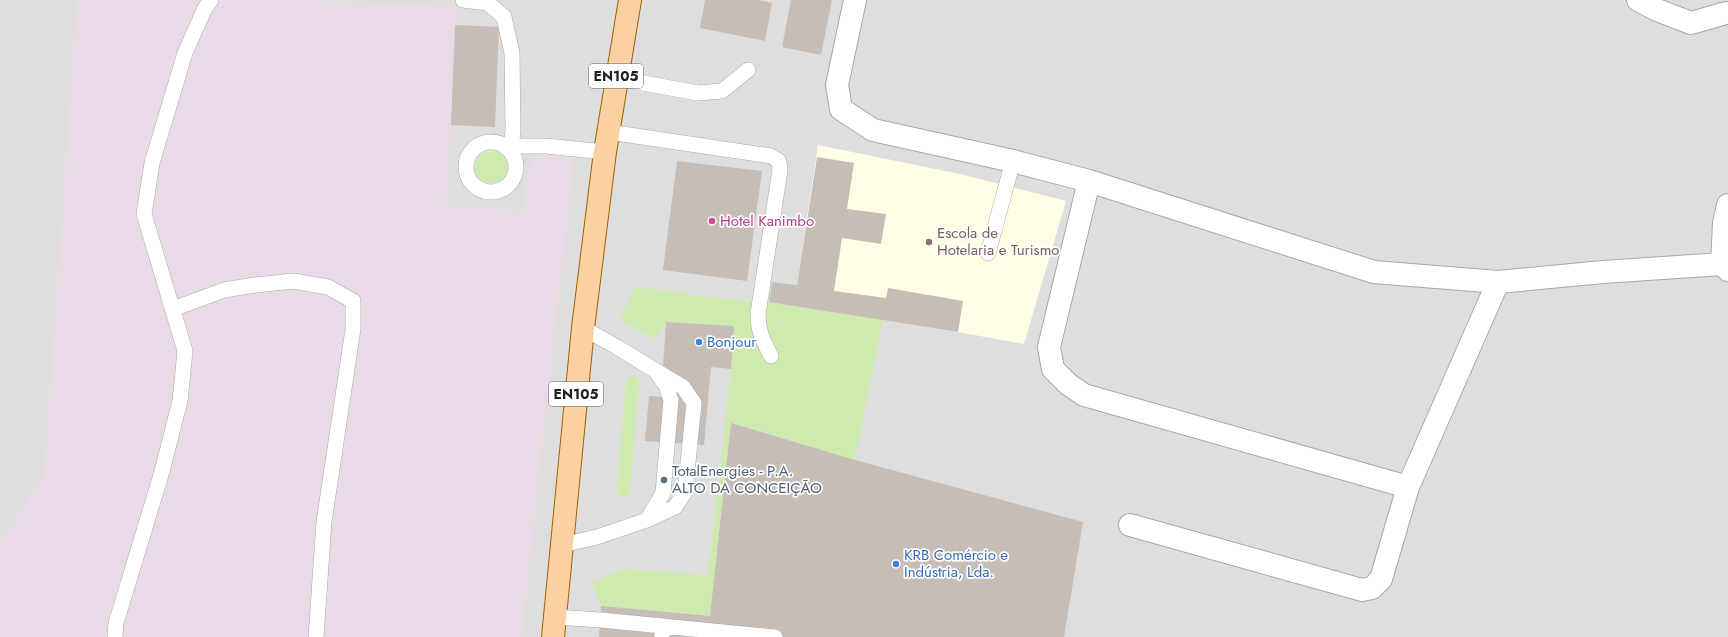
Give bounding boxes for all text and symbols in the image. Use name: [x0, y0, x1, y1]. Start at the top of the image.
road number: EN105: [589, 64, 643, 88]
place label: Hotel Kanimbo: [720, 210, 814, 232]
marker: Hotel Kanimbo: [707, 216, 717, 226]
place label: Escola de Hotelaria e Turismo: [937, 222, 1060, 261]
marker: Escola de Hotelaria e Turismo: [924, 237, 934, 247]
place label: Bonjour: [707, 331, 757, 353]
marker: Bonjour: [694, 337, 704, 347]
road number: EN105: [549, 382, 603, 406]
place label: TotalEnergies - P.A. ALTO DA CONCEIÇÃO: [672, 460, 822, 499]
marker: TotalEnergies - P.A. ALTO DA CONCEIÇÃO: [659, 475, 669, 485]
place label: KRB Comércio e Indústria, Lda.: [904, 544, 1008, 583]
marker: KRB Comércio e Indústria, Lda.: [891, 559, 901, 569]

